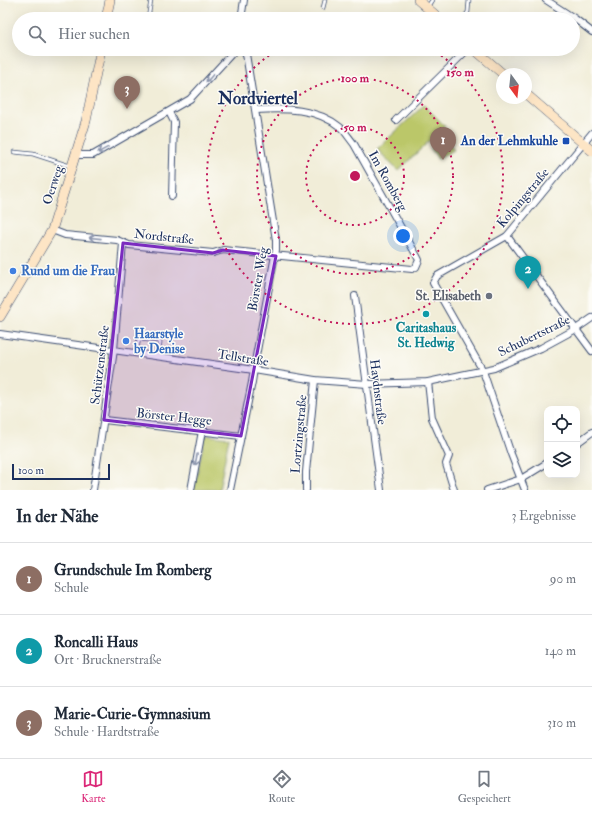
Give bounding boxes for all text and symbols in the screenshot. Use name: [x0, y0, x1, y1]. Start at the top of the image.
search box: [12, 12, 580, 56]
icon: search: [26, 23, 48, 45]
text: Hier suchen: [58, 25, 130, 44]
text: 150 m: [446, 65, 474, 80]
north arrow: [496, 68, 532, 104]
text: 100 m: [341, 71, 370, 86]
one-way arrow: [205, 73, 215, 83]
pin: 3: [114, 76, 140, 109]
district label: Nordviertel: [217, 88, 299, 109]
text: 50 m: [343, 120, 367, 135]
pin: 1: [430, 127, 456, 160]
place label: An der Lehmkuhle: [460, 133, 559, 149]
marker: An der Lehmkuhle: [561, 136, 571, 146]
one-way arrow: [97, 146, 109, 154]
street label: Im Romberg: [365, 148, 411, 214]
street label: Oerweg: [39, 163, 67, 207]
street label: Kolpingstraße: [493, 165, 554, 232]
centre of rings: [348, 169, 362, 183]
street label: Nordstraße: [133, 226, 195, 248]
your location: [393, 226, 413, 246]
one-way arrow: [89, 234, 102, 241]
street label: Börster Weg: [244, 245, 272, 312]
one-way arrow: [217, 247, 230, 255]
pin: 2: [515, 256, 541, 289]
place label: Rund um die Frau: [21, 263, 115, 279]
marker: Rund um die Frau: [8, 266, 18, 276]
place label: St. Elisabeth: [415, 288, 481, 304]
marker: St. Elisabeth: [484, 291, 494, 301]
marker: Caritashaus St. Hedwig: [421, 309, 431, 319]
street label: Schubertstraße: [495, 311, 573, 360]
place label: Caritashaus St. Hedwig: [396, 320, 457, 352]
street label: Schützenstraße: [87, 324, 113, 406]
place label: Haarstyle by Denise: [133, 326, 185, 358]
marker: Haarstyle by Denise: [121, 336, 131, 346]
street label: Tellstraße: [216, 346, 270, 370]
street label: Haydnstraße: [365, 358, 390, 426]
street label: Lortzingstraße: [288, 393, 310, 474]
street label: Börster Hegge: [136, 405, 213, 429]
map controls: [544, 406, 580, 478]
button: locate: [544, 406, 580, 442]
button: layers: [544, 442, 580, 478]
one-way arrow: [192, 454, 200, 467]
scale bar: [12, 462, 110, 481]
text: 100 m: [18, 464, 44, 477]
text: In der Nähe: [16, 506, 98, 527]
text: 3 Ergebnisse: [511, 508, 576, 524]
text: Grundschule Im Romberg: [54, 561, 212, 580]
text: 1: [27, 571, 31, 587]
text: 90 m: [550, 571, 576, 587]
text: Schule: [54, 580, 89, 596]
text: Roncalli Haus: [54, 633, 138, 652]
text: 2: [26, 643, 32, 659]
text: 140 m: [545, 643, 576, 659]
text: Ort · Brucknerstraße: [54, 652, 161, 668]
text: Marie-Curie-Gymnasium: [54, 705, 211, 724]
text: 3: [27, 715, 32, 731]
text: 310 m: [547, 715, 576, 731]
text: Schule · Hardtstraße: [54, 724, 159, 740]
tab: Karte: [81, 768, 106, 805]
tab: Route: [268, 768, 295, 805]
tab: Gespeichert: [458, 768, 511, 805]

